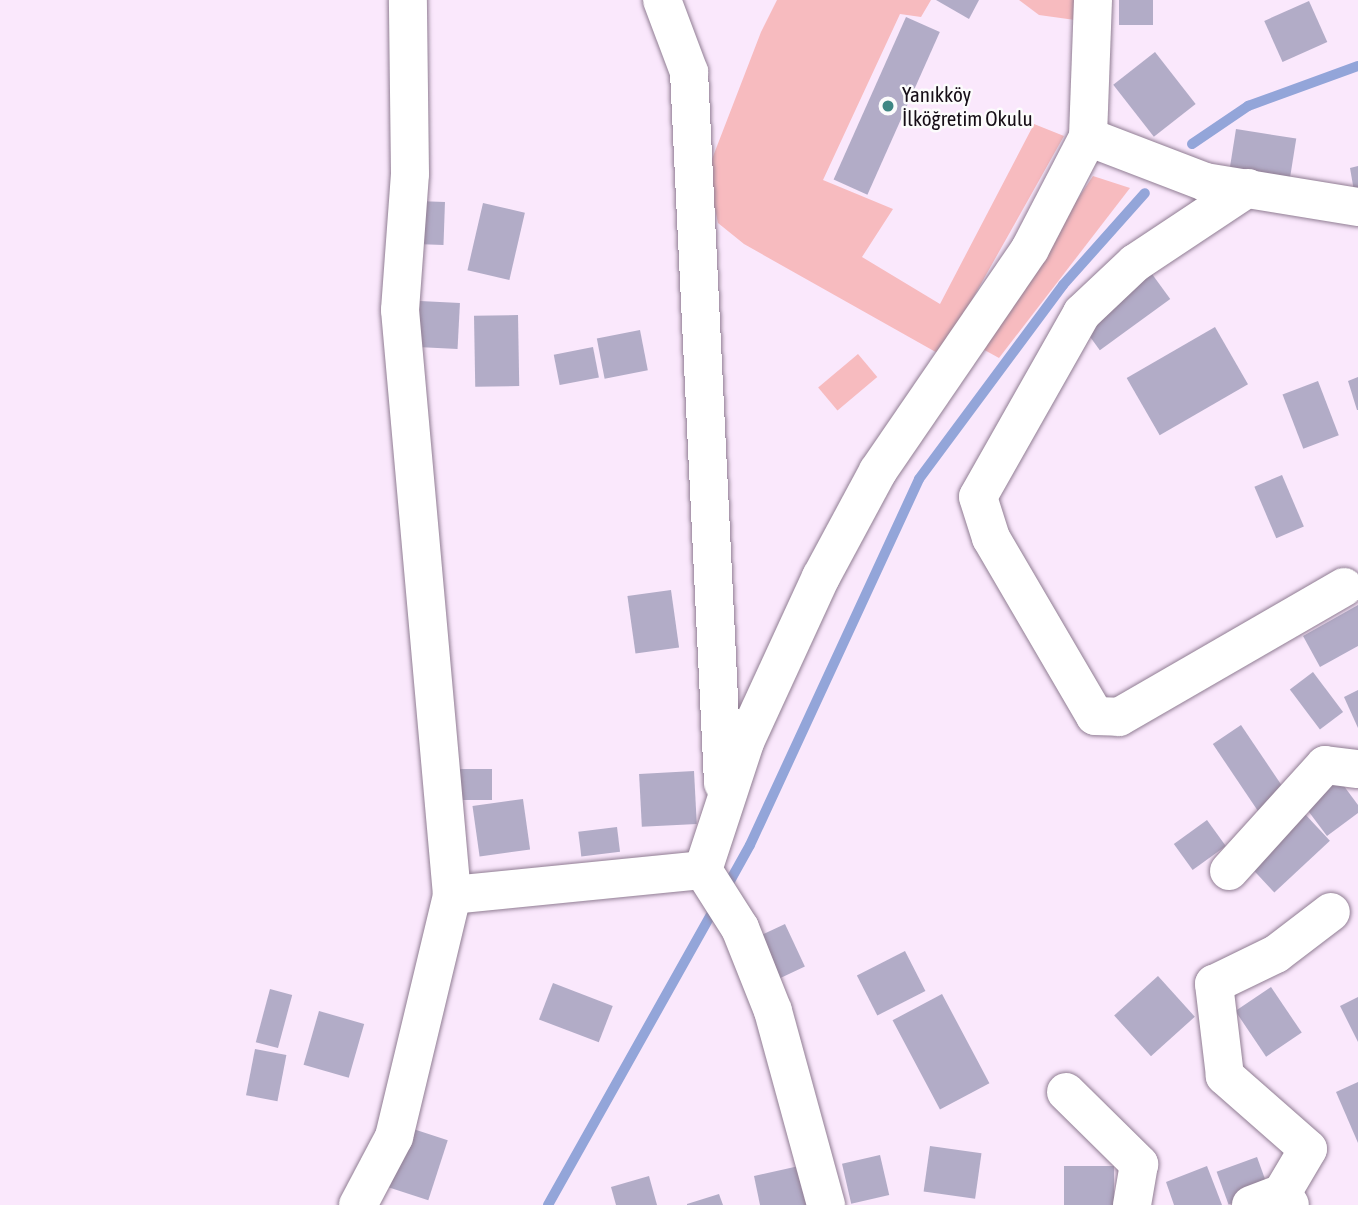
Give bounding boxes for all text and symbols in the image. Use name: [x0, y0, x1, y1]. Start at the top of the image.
place label: Yanıkköy İlköğretim Okulu: [902, 81, 1033, 131]
marker: Yanıkköy İlköğretim Okulu: [880, 98, 896, 114]

